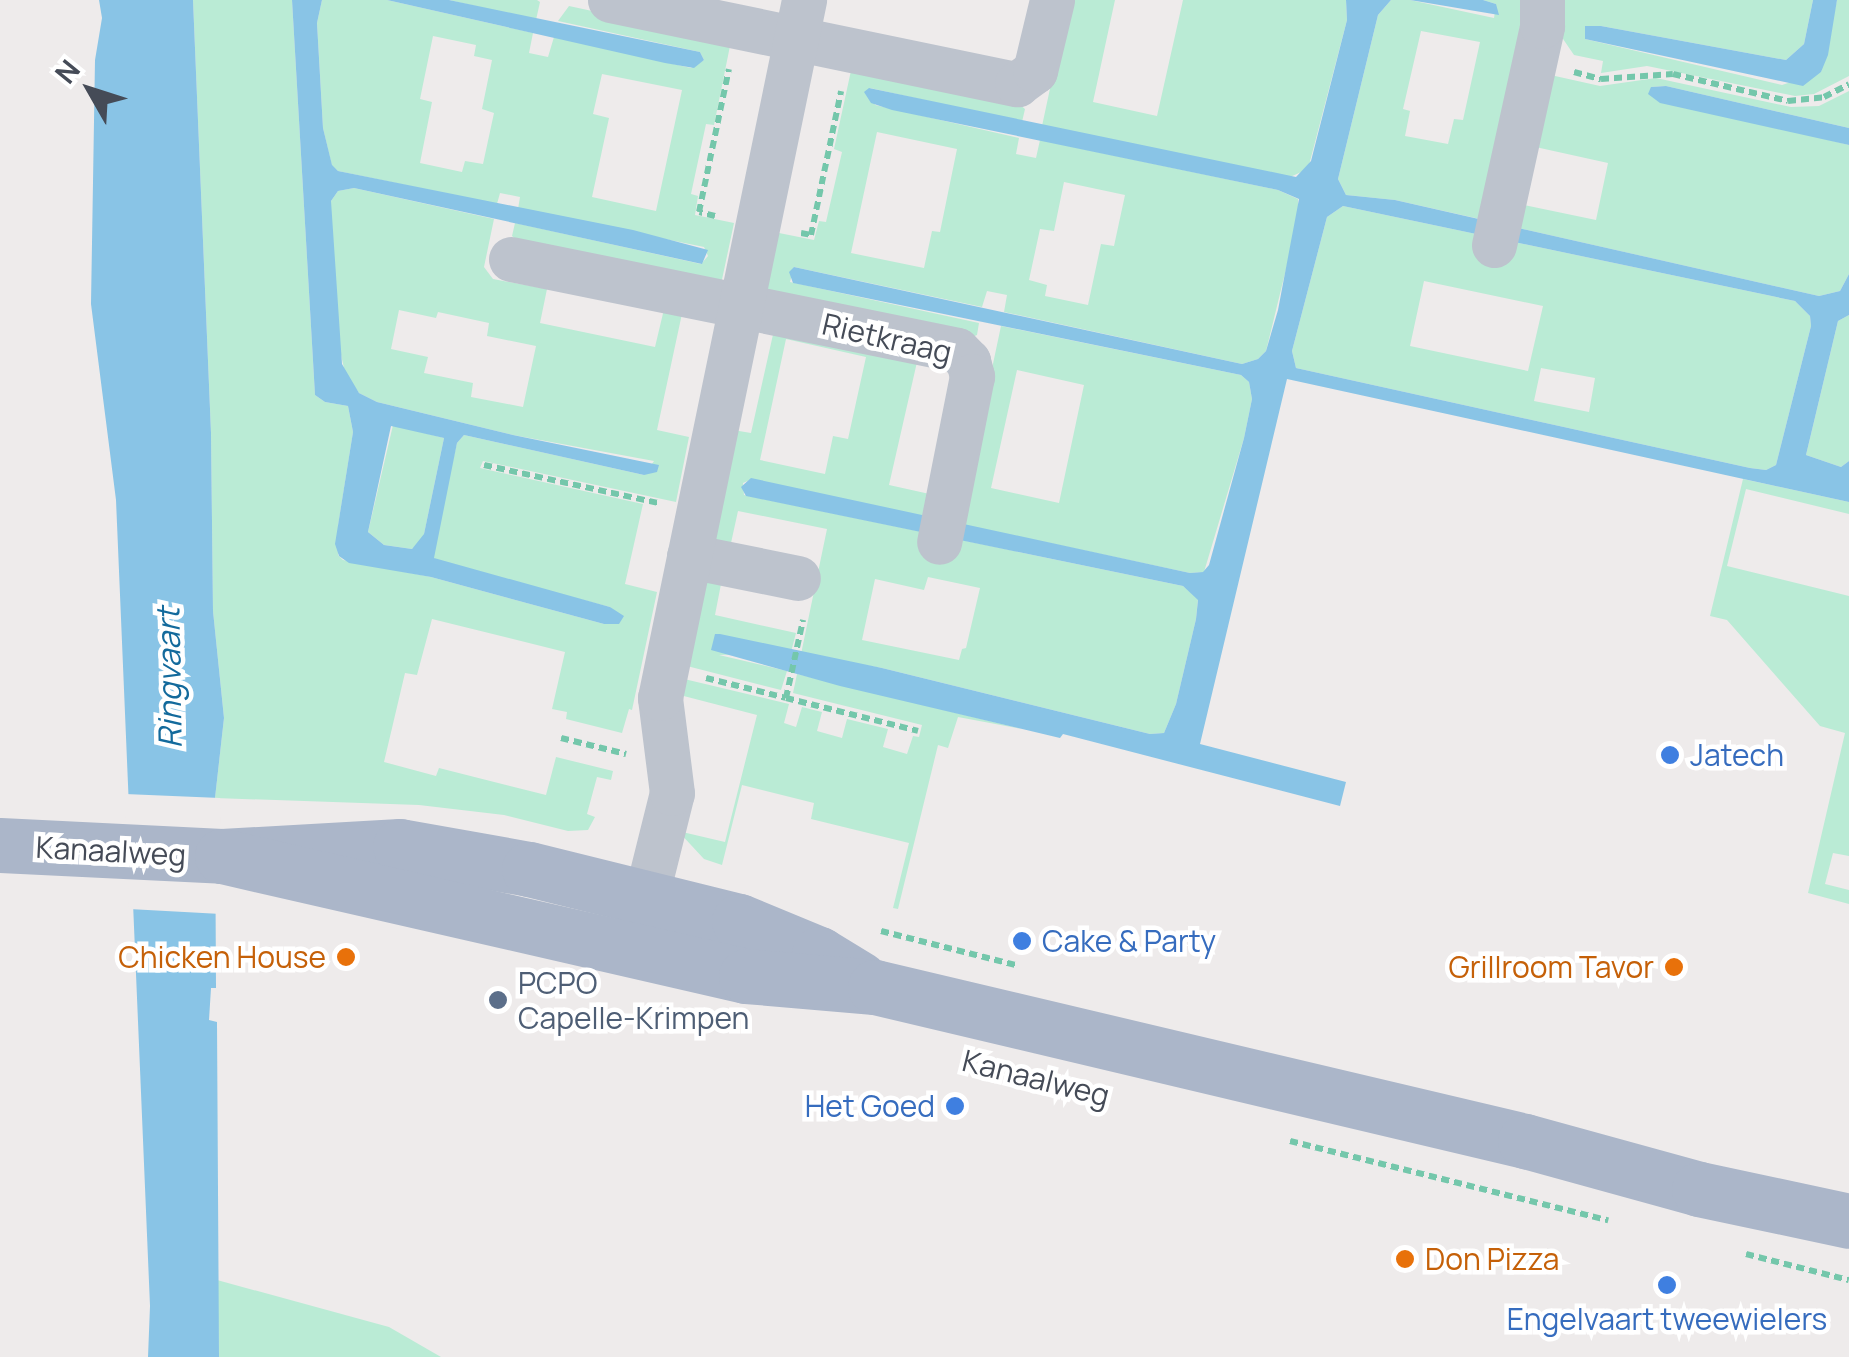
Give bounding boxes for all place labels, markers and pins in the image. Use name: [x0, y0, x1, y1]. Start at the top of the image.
place label: Jatech: [1690, 737, 1784, 773]
marker: Jatech: [1659, 744, 1681, 766]
place label: Cake & Party: [1042, 923, 1216, 959]
marker: Cake & Party: [1011, 930, 1033, 952]
place label: Chicken House: [118, 939, 326, 975]
marker: Chicken House: [335, 946, 357, 968]
place label: Grillroom Tavor: [1449, 949, 1654, 985]
marker: Grillroom Tavor: [1663, 956, 1685, 978]
place label: PCPO Capelle-Krimpen: [518, 965, 749, 1036]
marker: PCPO Capelle-Krimpen: [487, 989, 509, 1011]
place label: Het Goed: [805, 1088, 935, 1124]
marker: Het Goed: [944, 1095, 966, 1117]
place label: Don Pizza: [1425, 1241, 1559, 1277]
marker: Don Pizza: [1394, 1248, 1416, 1270]
marker: Engelvaart tweewielers: [1656, 1274, 1678, 1296]
place label: Engelvaart tweewielers: [1507, 1301, 1827, 1337]

